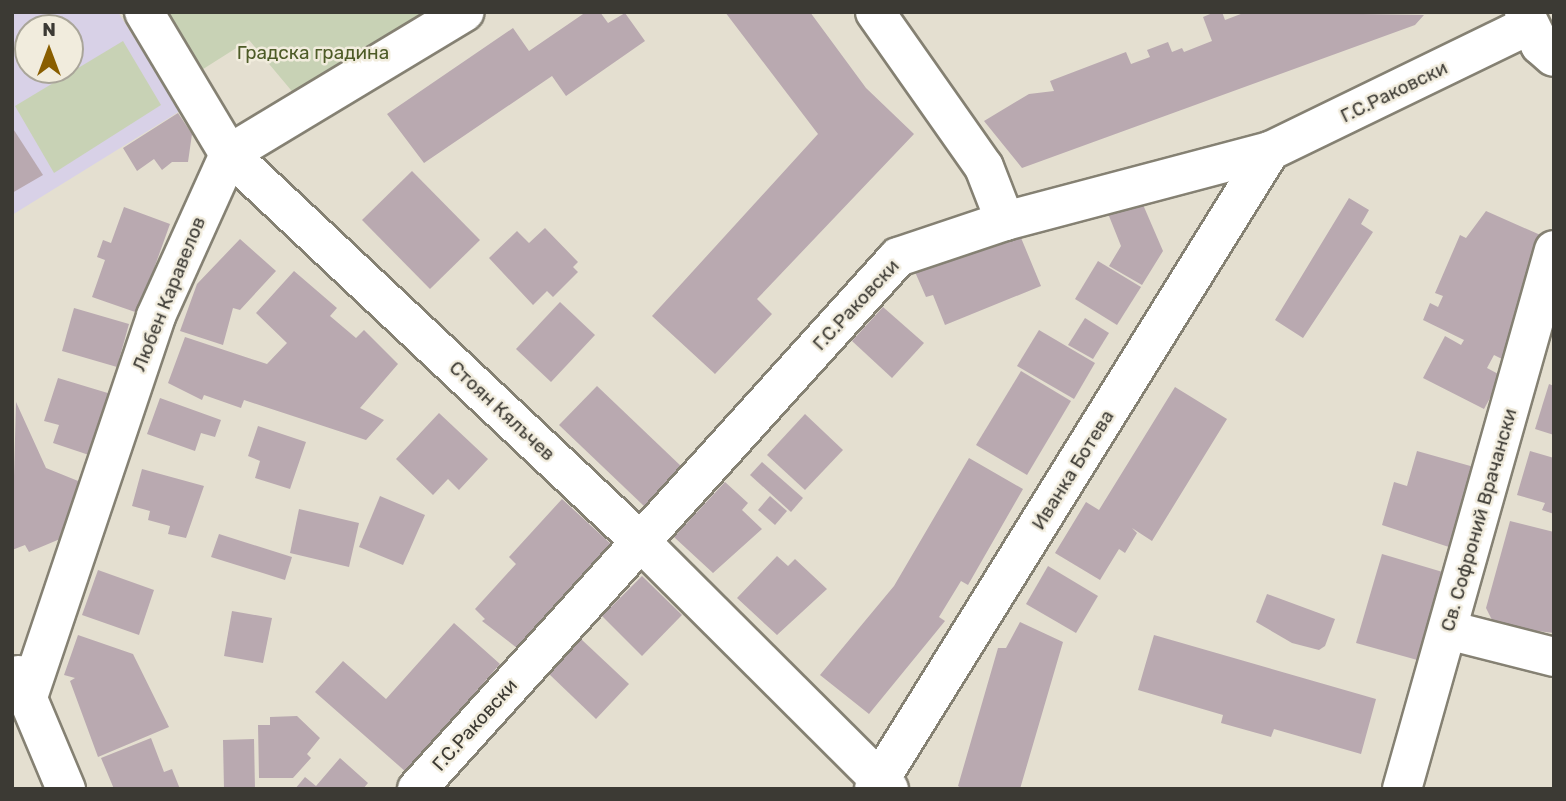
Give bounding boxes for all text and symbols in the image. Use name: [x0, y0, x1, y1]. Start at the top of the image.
north arrow: [14, 14, 84, 84]
text: N: [42, 18, 56, 41]
park label: Градска градина: [237, 42, 389, 64]
street label: Г.С.Раковски: [1337, 56, 1451, 128]
street label: Любен Каравелов: [128, 213, 210, 375]
street label: Г.С.Раковски: [808, 255, 904, 355]
street label: Стоян Кялъчев: [444, 356, 560, 466]
street label: Иванка Ботева: [1027, 406, 1119, 534]
street label: Св. Софроний Врачански: [1436, 406, 1522, 634]
street label: Г.С.Раковски: [428, 674, 522, 776]

